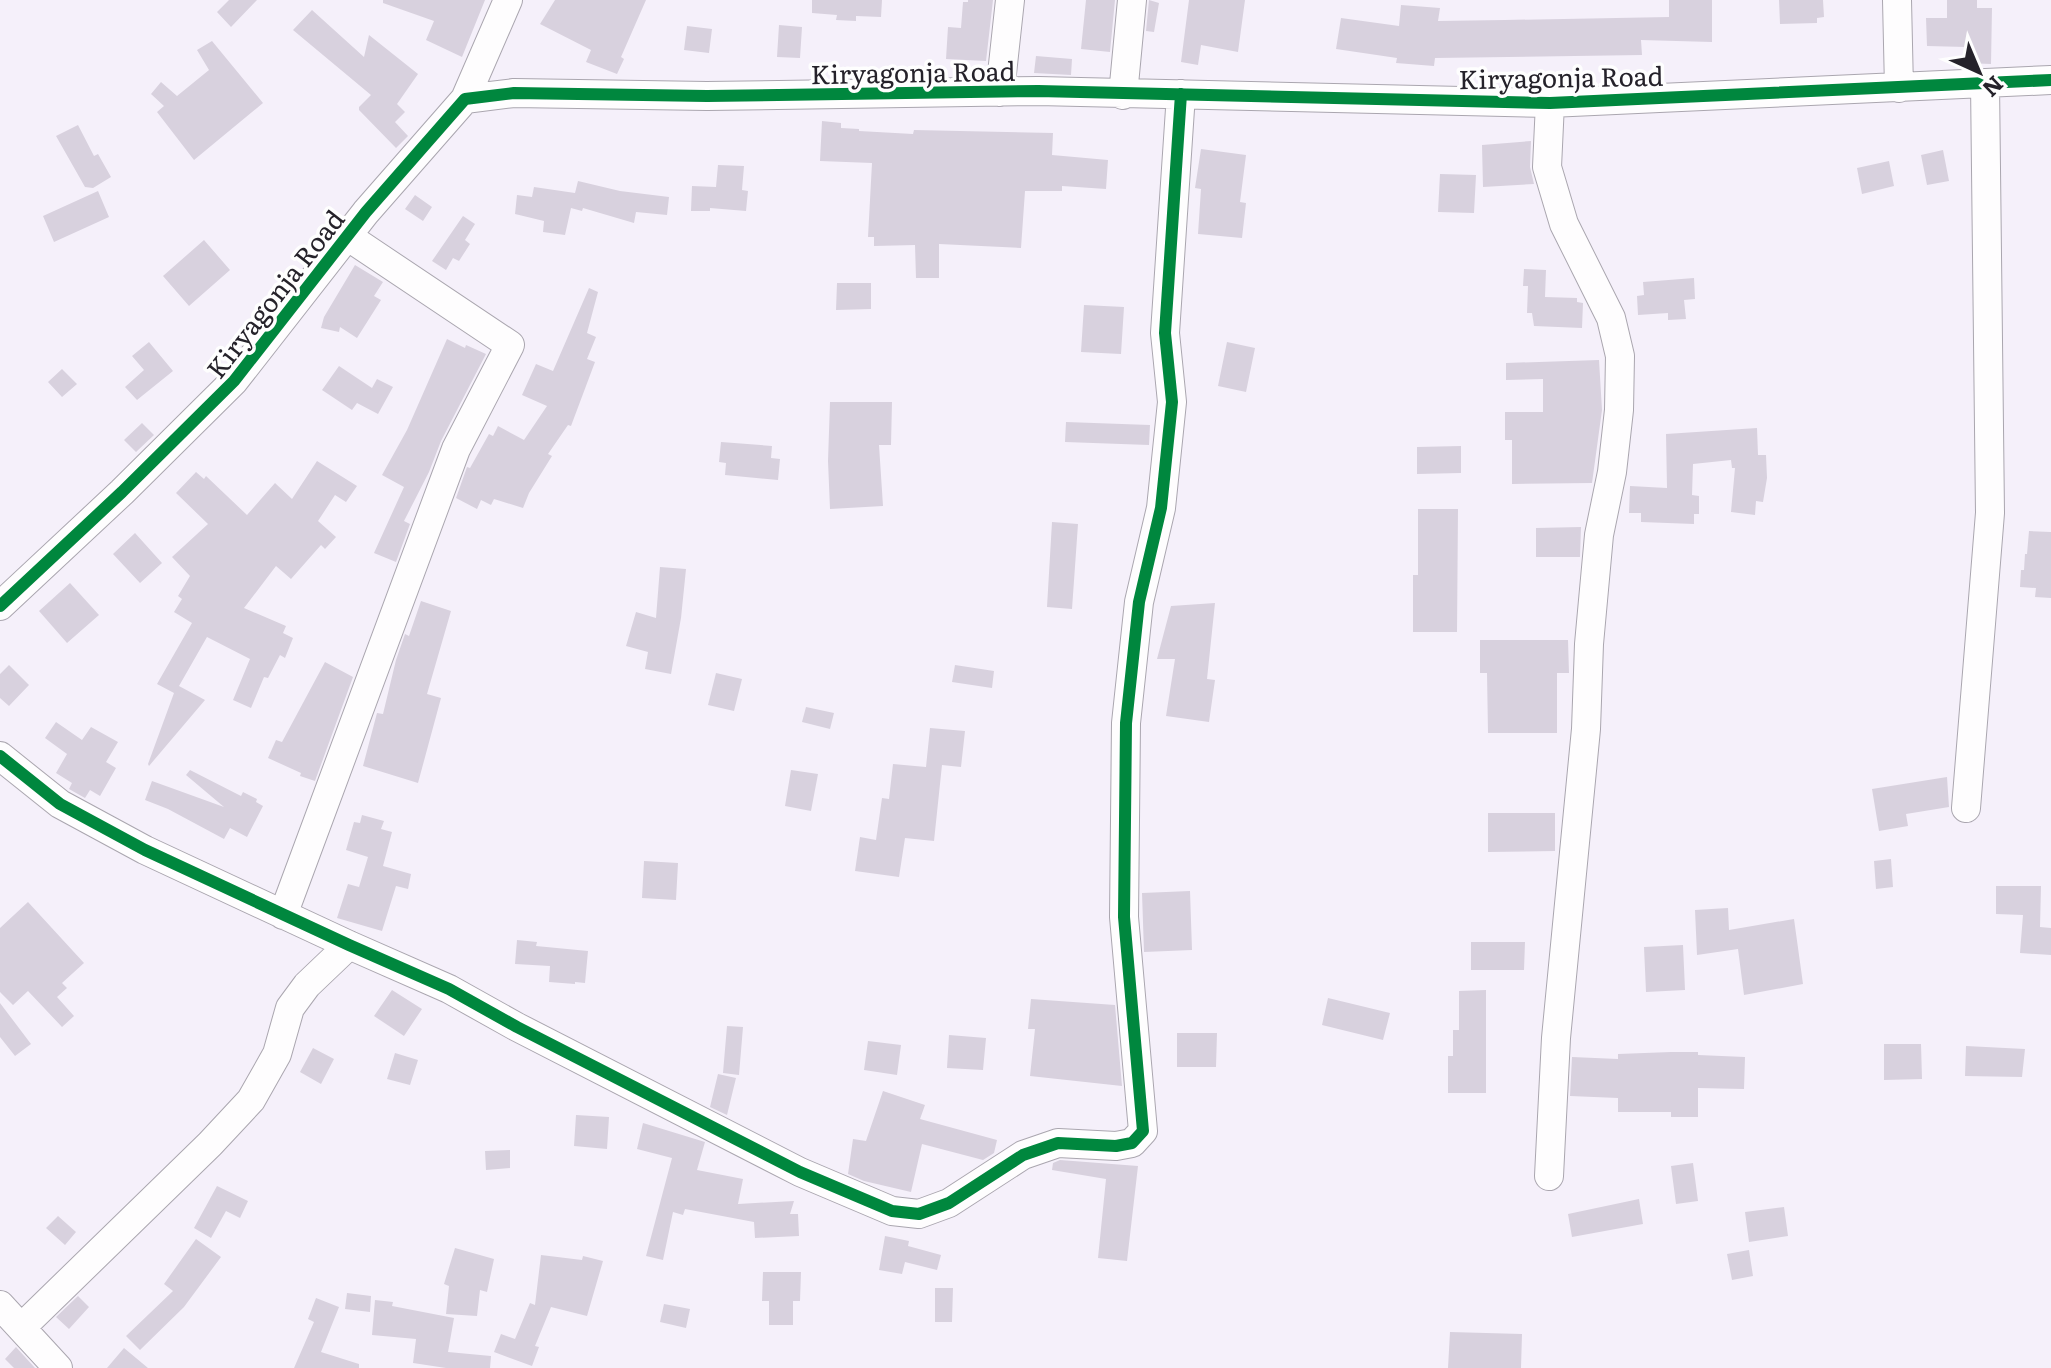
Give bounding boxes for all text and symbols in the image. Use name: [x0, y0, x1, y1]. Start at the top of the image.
north arrow: [1939, 32, 2019, 112]
street label: Kiryagonja Road: [810, 50, 1016, 92]
street label: Kiryagonja Road: [1458, 55, 1664, 97]
text: N: [1976, 69, 2012, 106]
street label: Kiryagonja Road: [196, 200, 352, 386]

